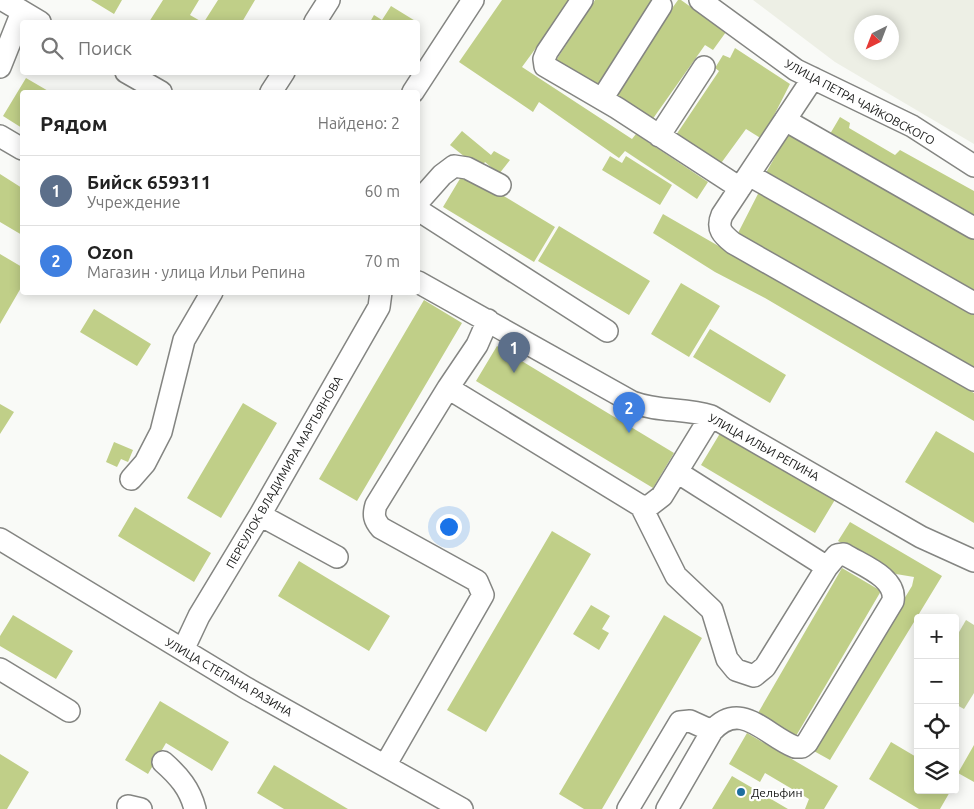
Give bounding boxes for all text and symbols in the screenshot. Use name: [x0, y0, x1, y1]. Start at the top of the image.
north arrow: [854, 15, 899, 60]
search box: [20, 20, 420, 75]
icon: search: [38, 34, 66, 62]
text: Поиск: [78, 37, 132, 59]
street label: УЛИЦА ПЕТРА ЧАЙКОВСКОГО: [783, 57, 937, 147]
text: Рядом: [40, 111, 108, 135]
text: Найдено: 2: [318, 114, 400, 132]
text: Бийск 659311: [87, 171, 211, 193]
text: 1: [51, 182, 61, 200]
text: 60 m: [364, 182, 400, 200]
text: Учреждение: [87, 193, 181, 211]
text: Ozon: [87, 241, 134, 263]
text: 2: [51, 252, 61, 270]
text: 70 m: [364, 252, 400, 270]
text: Магазин · улица Ильи Репина: [87, 263, 306, 281]
pin: 1: [498, 332, 530, 373]
street label: ПЕРЕУЛОК ВЛАДИМИРА МАРТЬЯНОВА: [223, 373, 345, 571]
pin: 2: [613, 392, 645, 433]
street label: УЛИЦА ИЛЬИ РЕПИНА: [706, 411, 822, 483]
your location: [436, 514, 462, 540]
map controls: [914, 614, 959, 794]
button: +: [914, 614, 959, 659]
street label: УЛИЦА СТЕПАНА РАЗИНА: [163, 635, 295, 719]
button: −: [914, 659, 959, 704]
button: locate: [914, 704, 959, 749]
button: layers: [914, 749, 959, 794]
marker: Дельфин: [735, 786, 747, 798]
place label: Дельфин: [751, 786, 802, 799]

